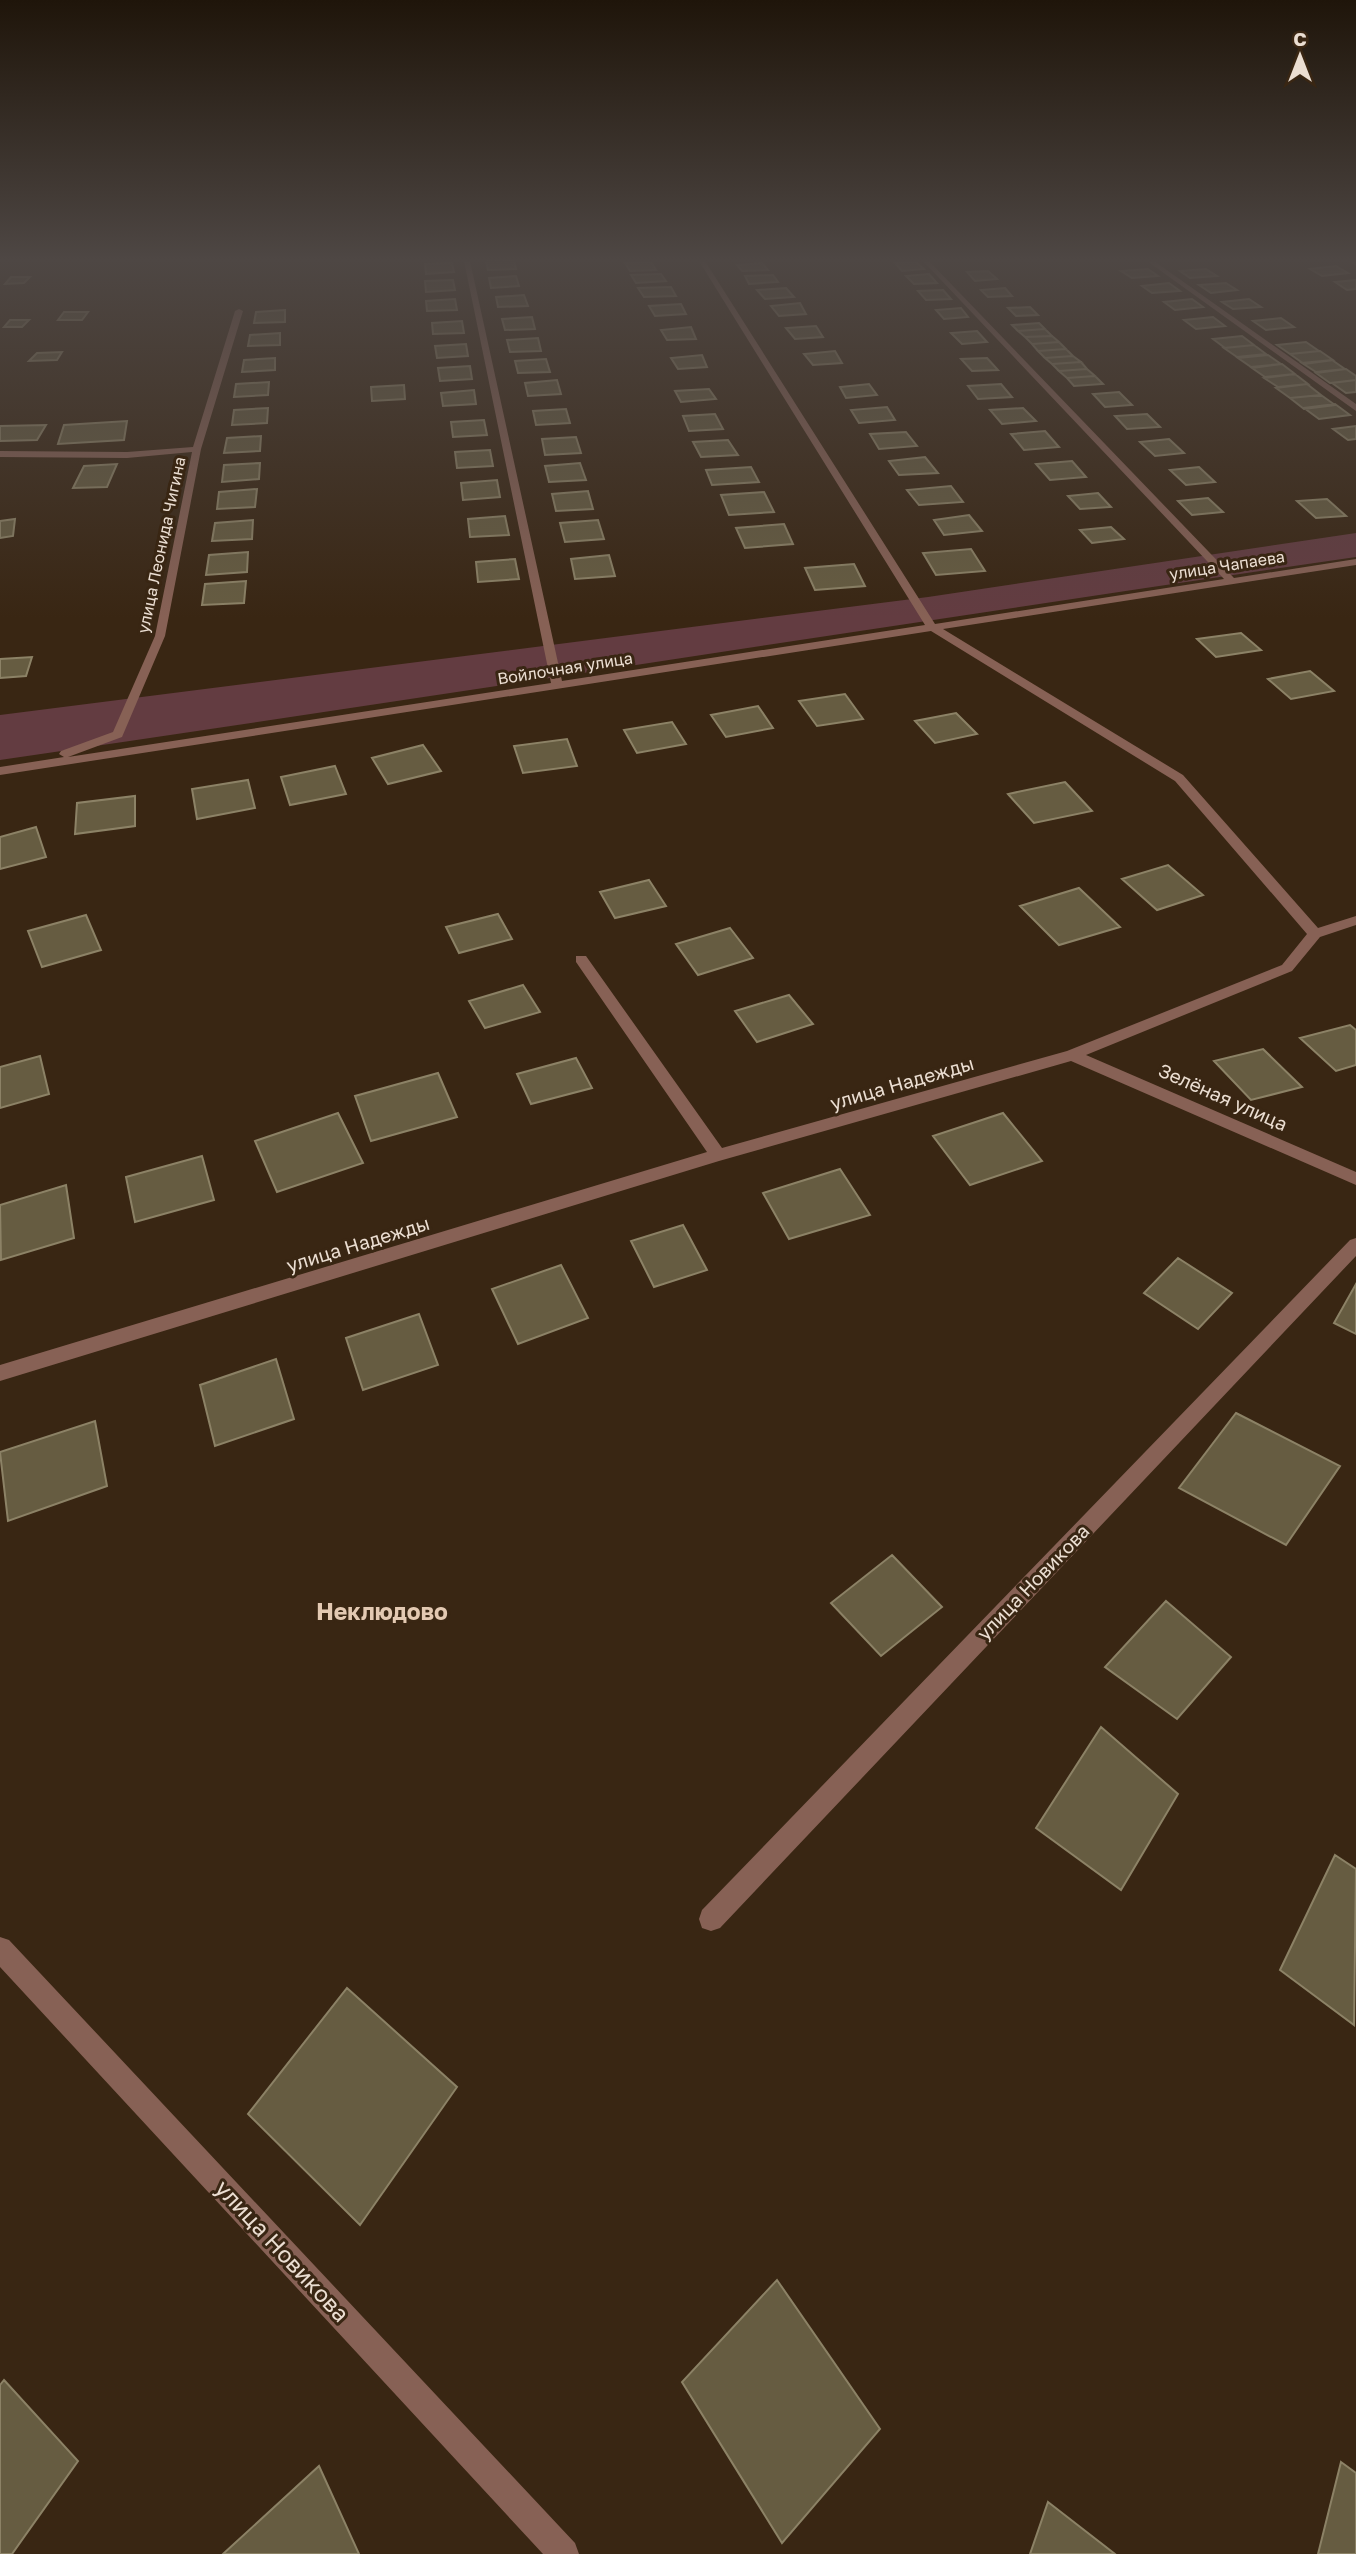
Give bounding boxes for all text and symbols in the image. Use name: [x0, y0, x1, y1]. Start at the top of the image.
north arrow: [1265, 21, 1335, 91]
text: С: [1293, 27, 1307, 50]
street label: улица Леонида Чигина: [133, 455, 189, 635]
street label: улица Чапаева: [1168, 546, 1286, 584]
street label: Войлочная улица: [496, 647, 634, 689]
street label: улица Надежды: [827, 1051, 976, 1114]
street label: Зелёная улица: [1155, 1058, 1291, 1135]
street label: улица Надежды: [283, 1211, 432, 1276]
street label: улица Новикова: [972, 1519, 1094, 1644]
district label: Неклюдово: [316, 1597, 448, 1625]
street label: улица Новикова: [210, 2173, 356, 2327]

